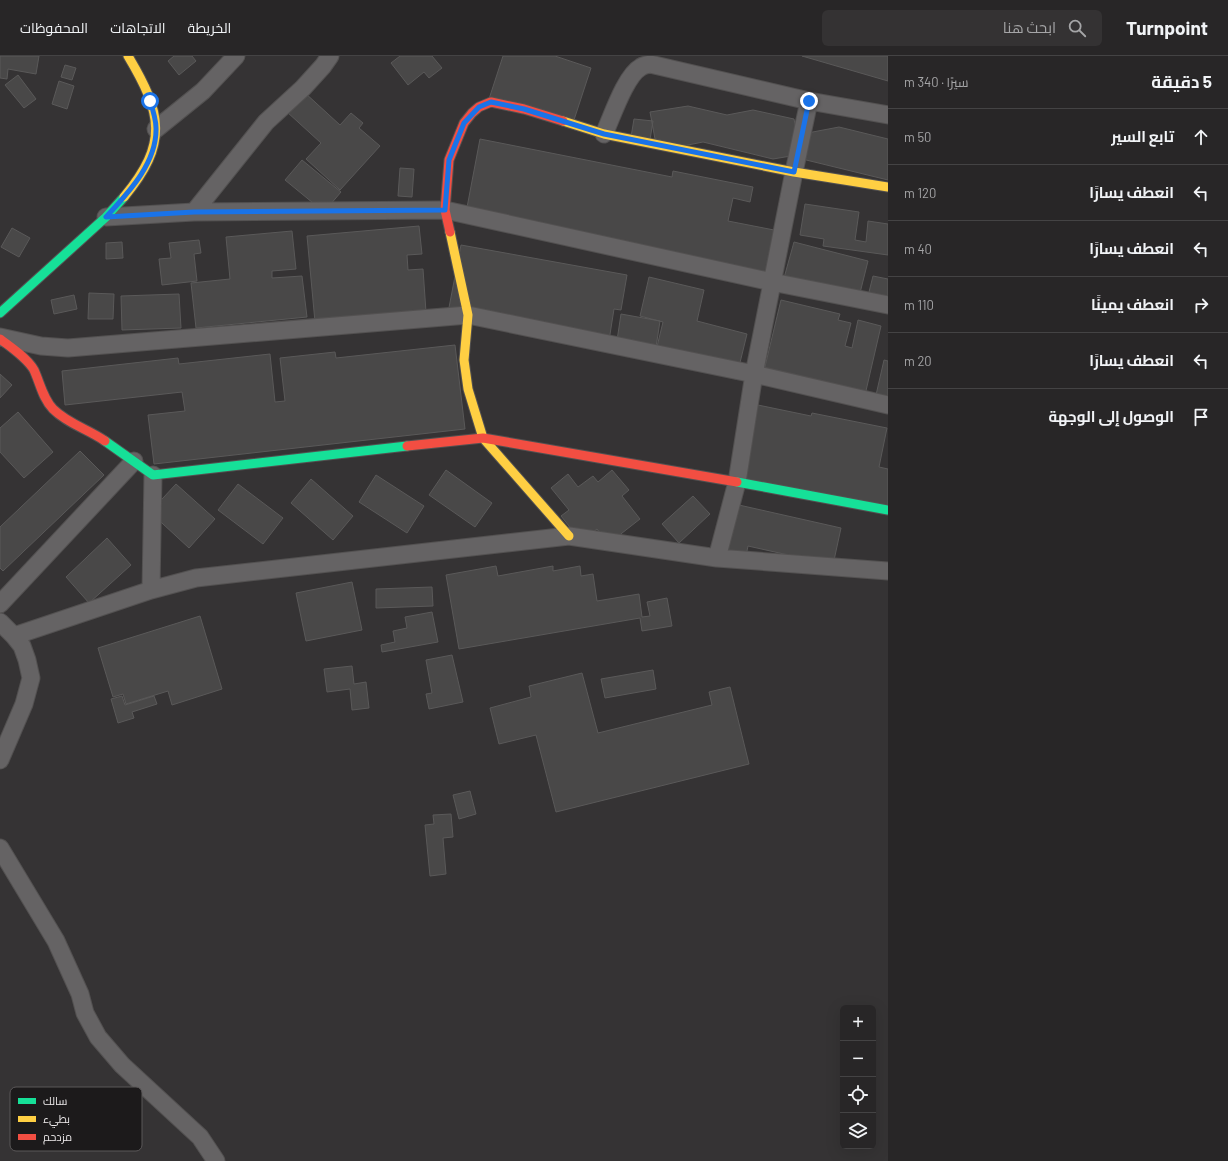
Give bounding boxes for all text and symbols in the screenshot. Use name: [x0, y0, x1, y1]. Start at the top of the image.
search box: [822, 10, 1102, 46]
text: Turnpoint: [1126, 16, 1208, 39]
icon: search: [1066, 17, 1088, 39]
text: ابحث هنا: [1003, 18, 1056, 36]
text: المحفوظات: [20, 19, 88, 36]
text: الاتجاهات: [110, 19, 166, 36]
text: الخريطة: [188, 19, 231, 36]
text: 5 دقيقة: [1151, 71, 1212, 91]
text: سيرًا · 340 m: [904, 74, 968, 90]
route start: [141, 92, 159, 110]
route end: [800, 92, 818, 110]
icon: ahead: [1190, 126, 1212, 148]
text: تابع السير: [1111, 127, 1174, 145]
text: 50 m: [904, 129, 931, 145]
icon: left: [1190, 182, 1212, 204]
text: انعطف يسارًا: [1089, 183, 1174, 201]
text: 120 m: [904, 185, 936, 201]
icon: left: [1190, 238, 1212, 260]
text: انعطف يسارًا: [1089, 239, 1174, 257]
text: 40 m: [904, 241, 932, 257]
icon: right: [1190, 294, 1212, 316]
text: انعطف يمينًا: [1091, 295, 1174, 313]
text: 110 m: [904, 297, 934, 313]
icon: left: [1190, 350, 1212, 372]
text: انعطف يسارًا: [1089, 351, 1174, 369]
text: 20 m: [904, 353, 932, 369]
icon: arrive: [1190, 406, 1212, 428]
text: الوصول إلى الوجهة: [1048, 407, 1174, 425]
map controls: [840, 1005, 876, 1149]
button: +: [840, 1005, 876, 1041]
button: −: [840, 1041, 876, 1077]
button: locate: [840, 1077, 876, 1113]
legend: [10, 1087, 142, 1151]
text: سالك: [43, 1094, 67, 1107]
text: بطيء: [43, 1112, 70, 1128]
button: layers: [840, 1113, 876, 1149]
text: مزدحم: [43, 1130, 72, 1145]

